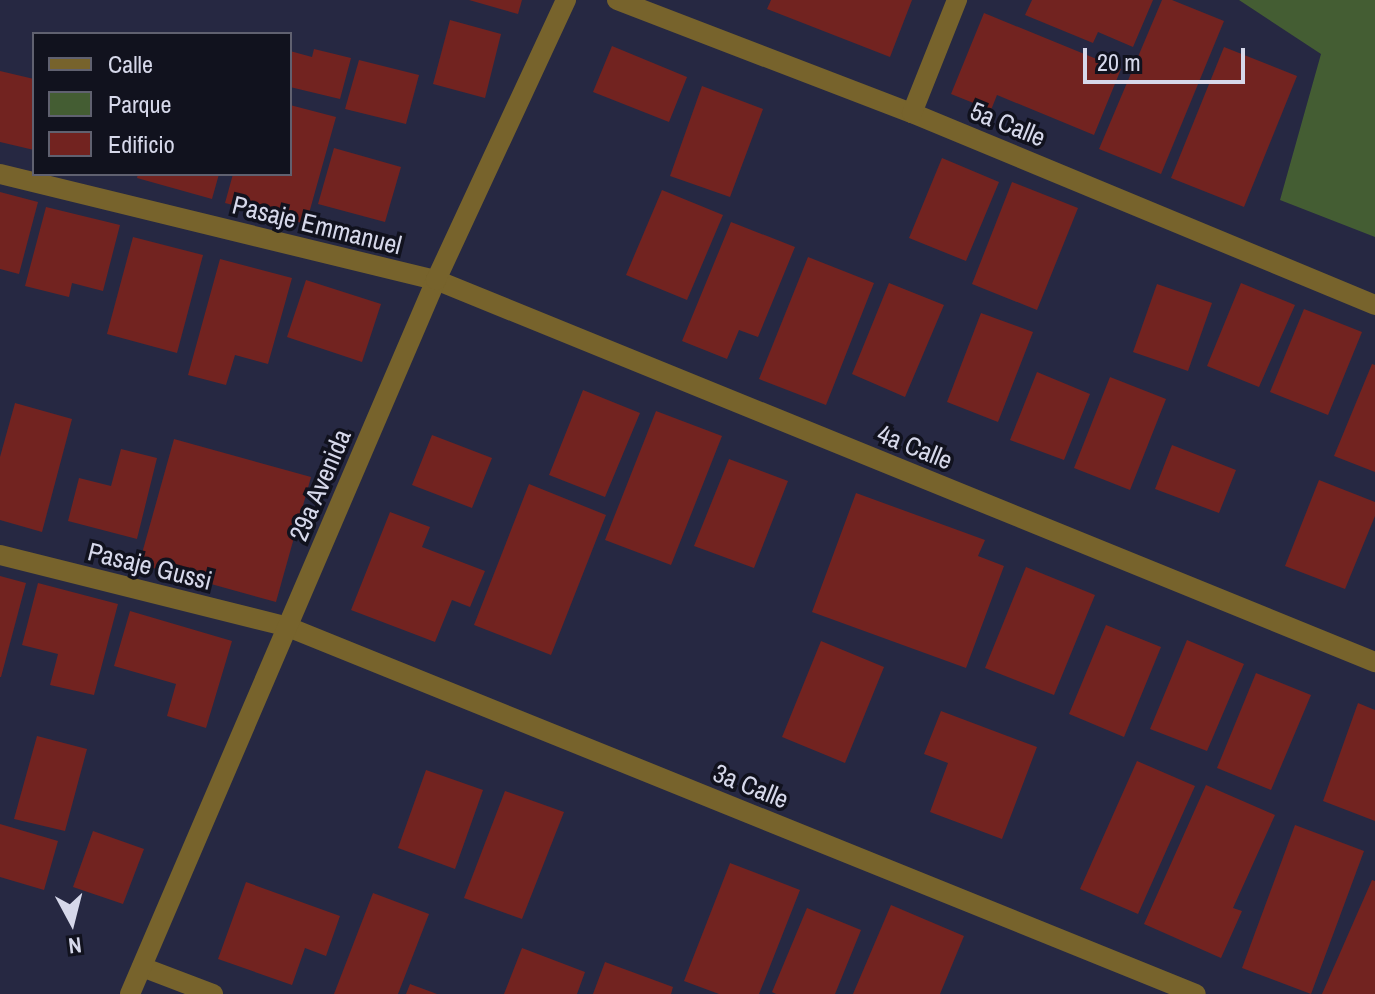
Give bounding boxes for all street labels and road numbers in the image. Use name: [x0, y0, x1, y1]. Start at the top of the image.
street label: 5a Calle: [966, 95, 1050, 153]
street label: Pasaje Emmanuel: [229, 189, 405, 261]
street label: 4a Calle: [873, 418, 957, 476]
street label: 29a Avenida: [282, 424, 358, 546]
street label: Pasaje Gussi: [85, 536, 215, 596]
street label: 3a Calle: [709, 757, 793, 815]

